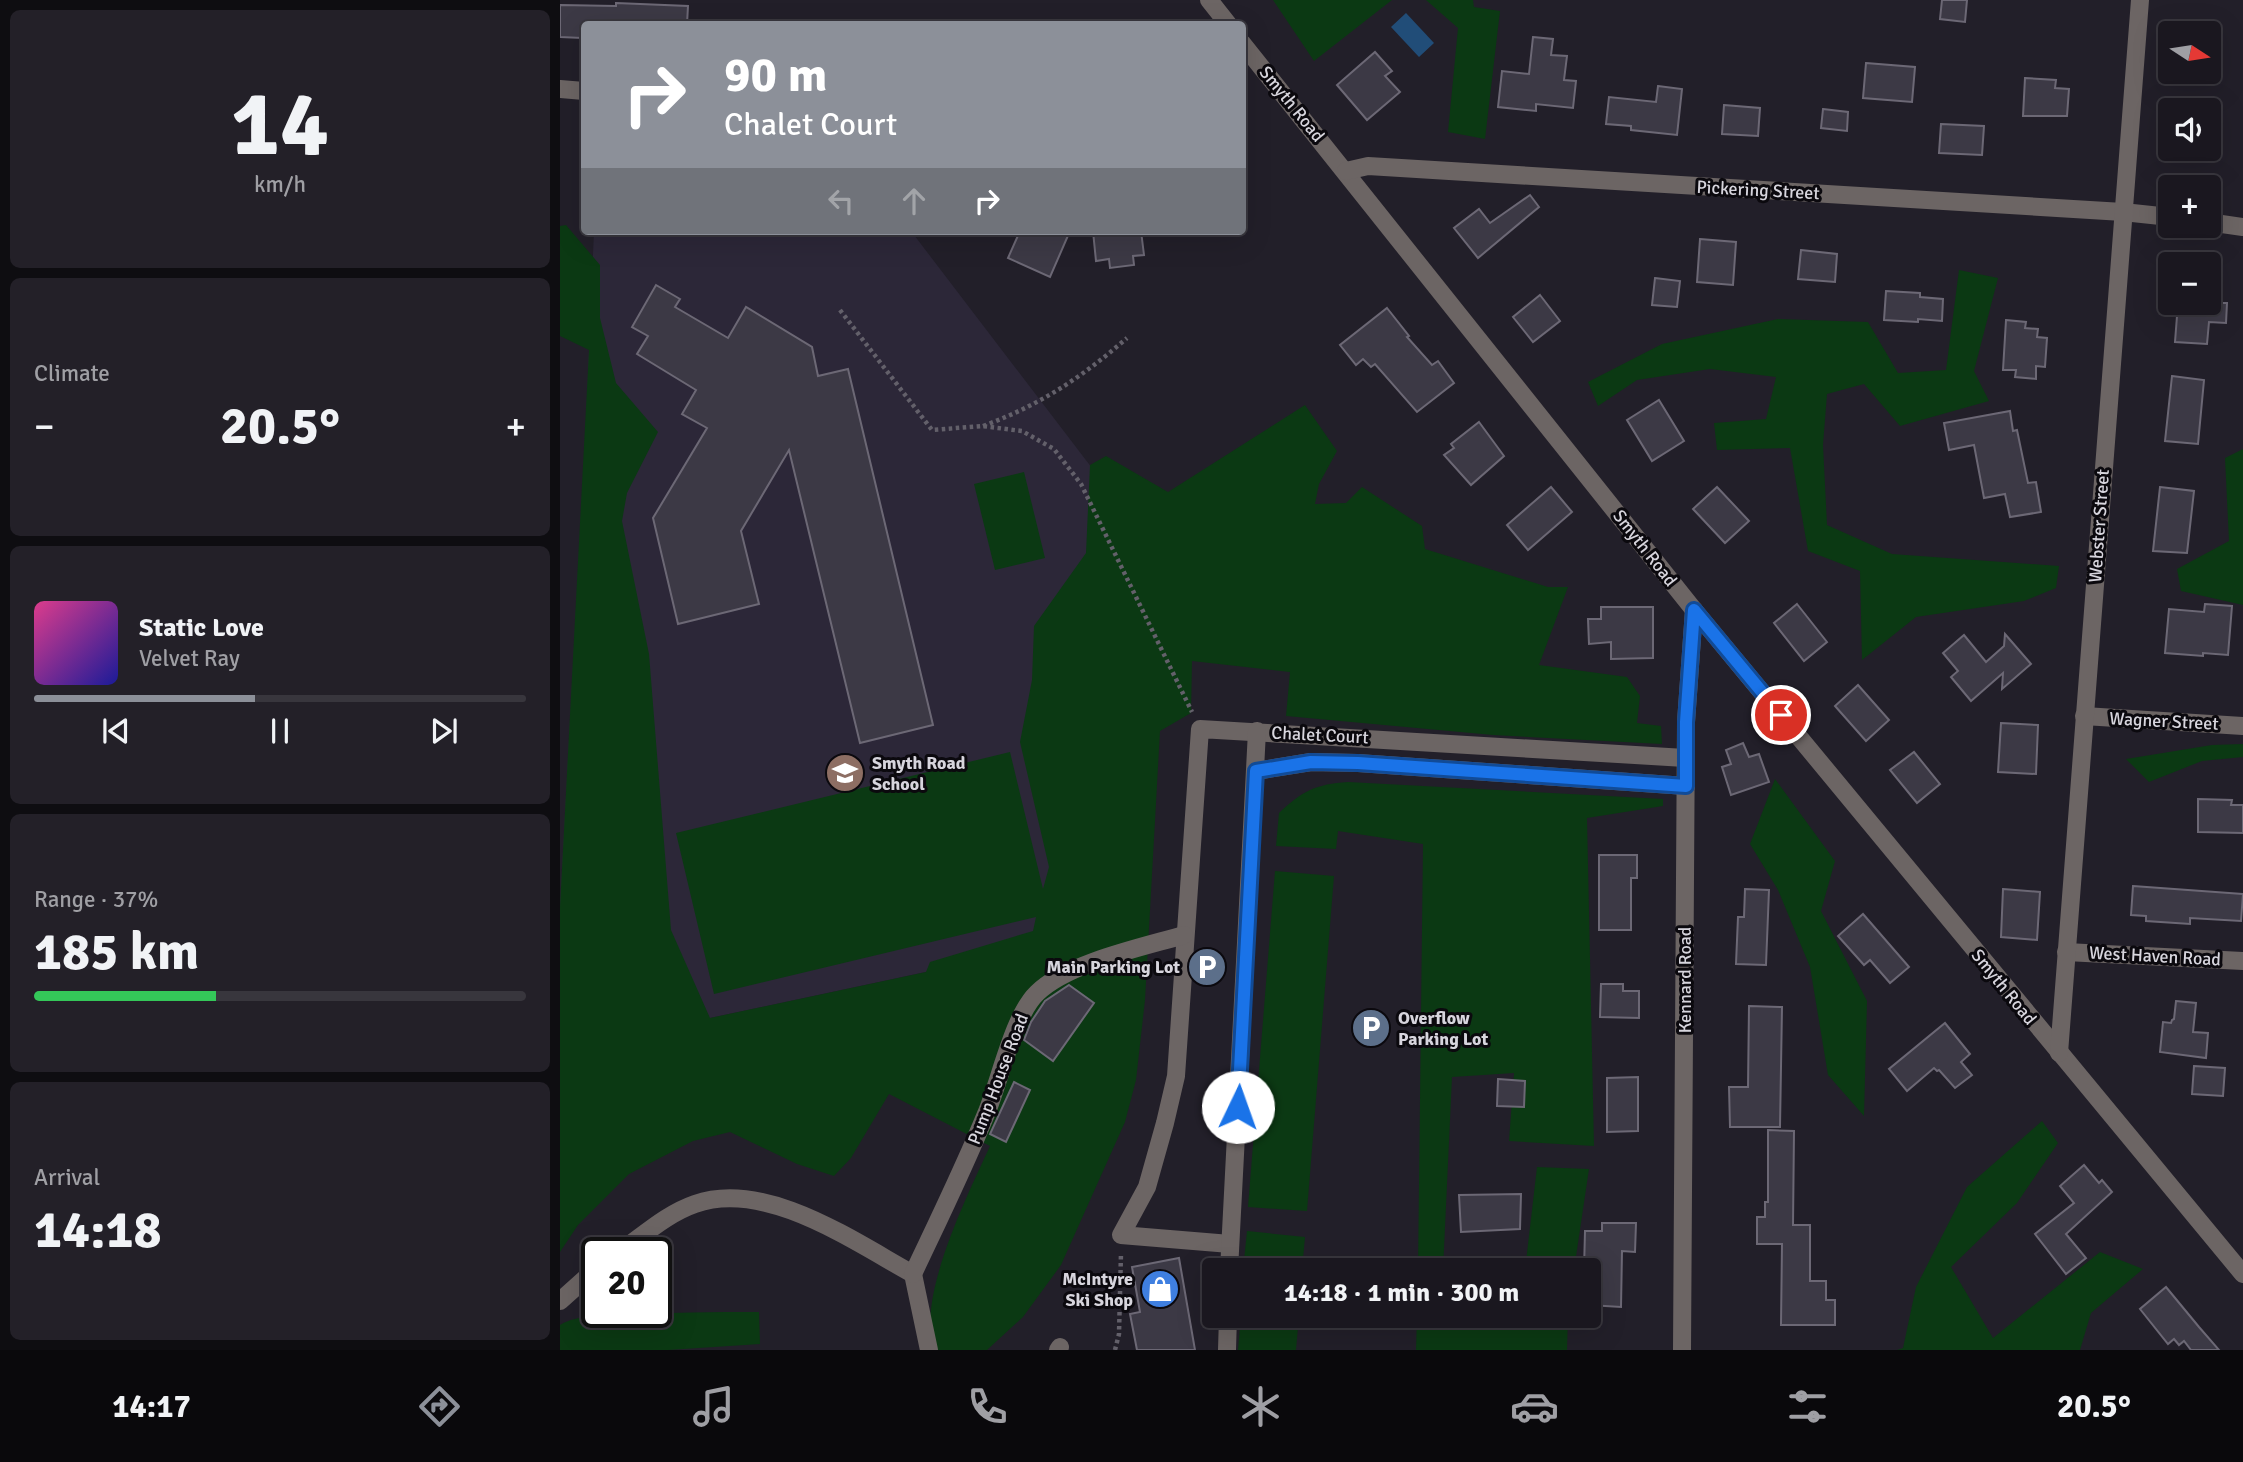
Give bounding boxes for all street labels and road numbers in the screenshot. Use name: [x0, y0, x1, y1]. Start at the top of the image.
street label: Smyth Road: [1255, 62, 1329, 146]
street label: Pickering Street: [1696, 176, 1820, 204]
street label: Webster Street: [2084, 469, 2114, 583]
street label: Smyth Road: [1608, 505, 1682, 591]
street label: Wagner Street: [2109, 707, 2219, 735]
street label: Chalet Court: [1271, 721, 1369, 749]
street label: Kennard Road: [1674, 927, 1696, 1033]
street label: West Haven Road: [2089, 942, 2221, 970]
street label: Smyth Road: [1967, 945, 2041, 1029]
street label: Pump House Road: [963, 1010, 1033, 1148]

